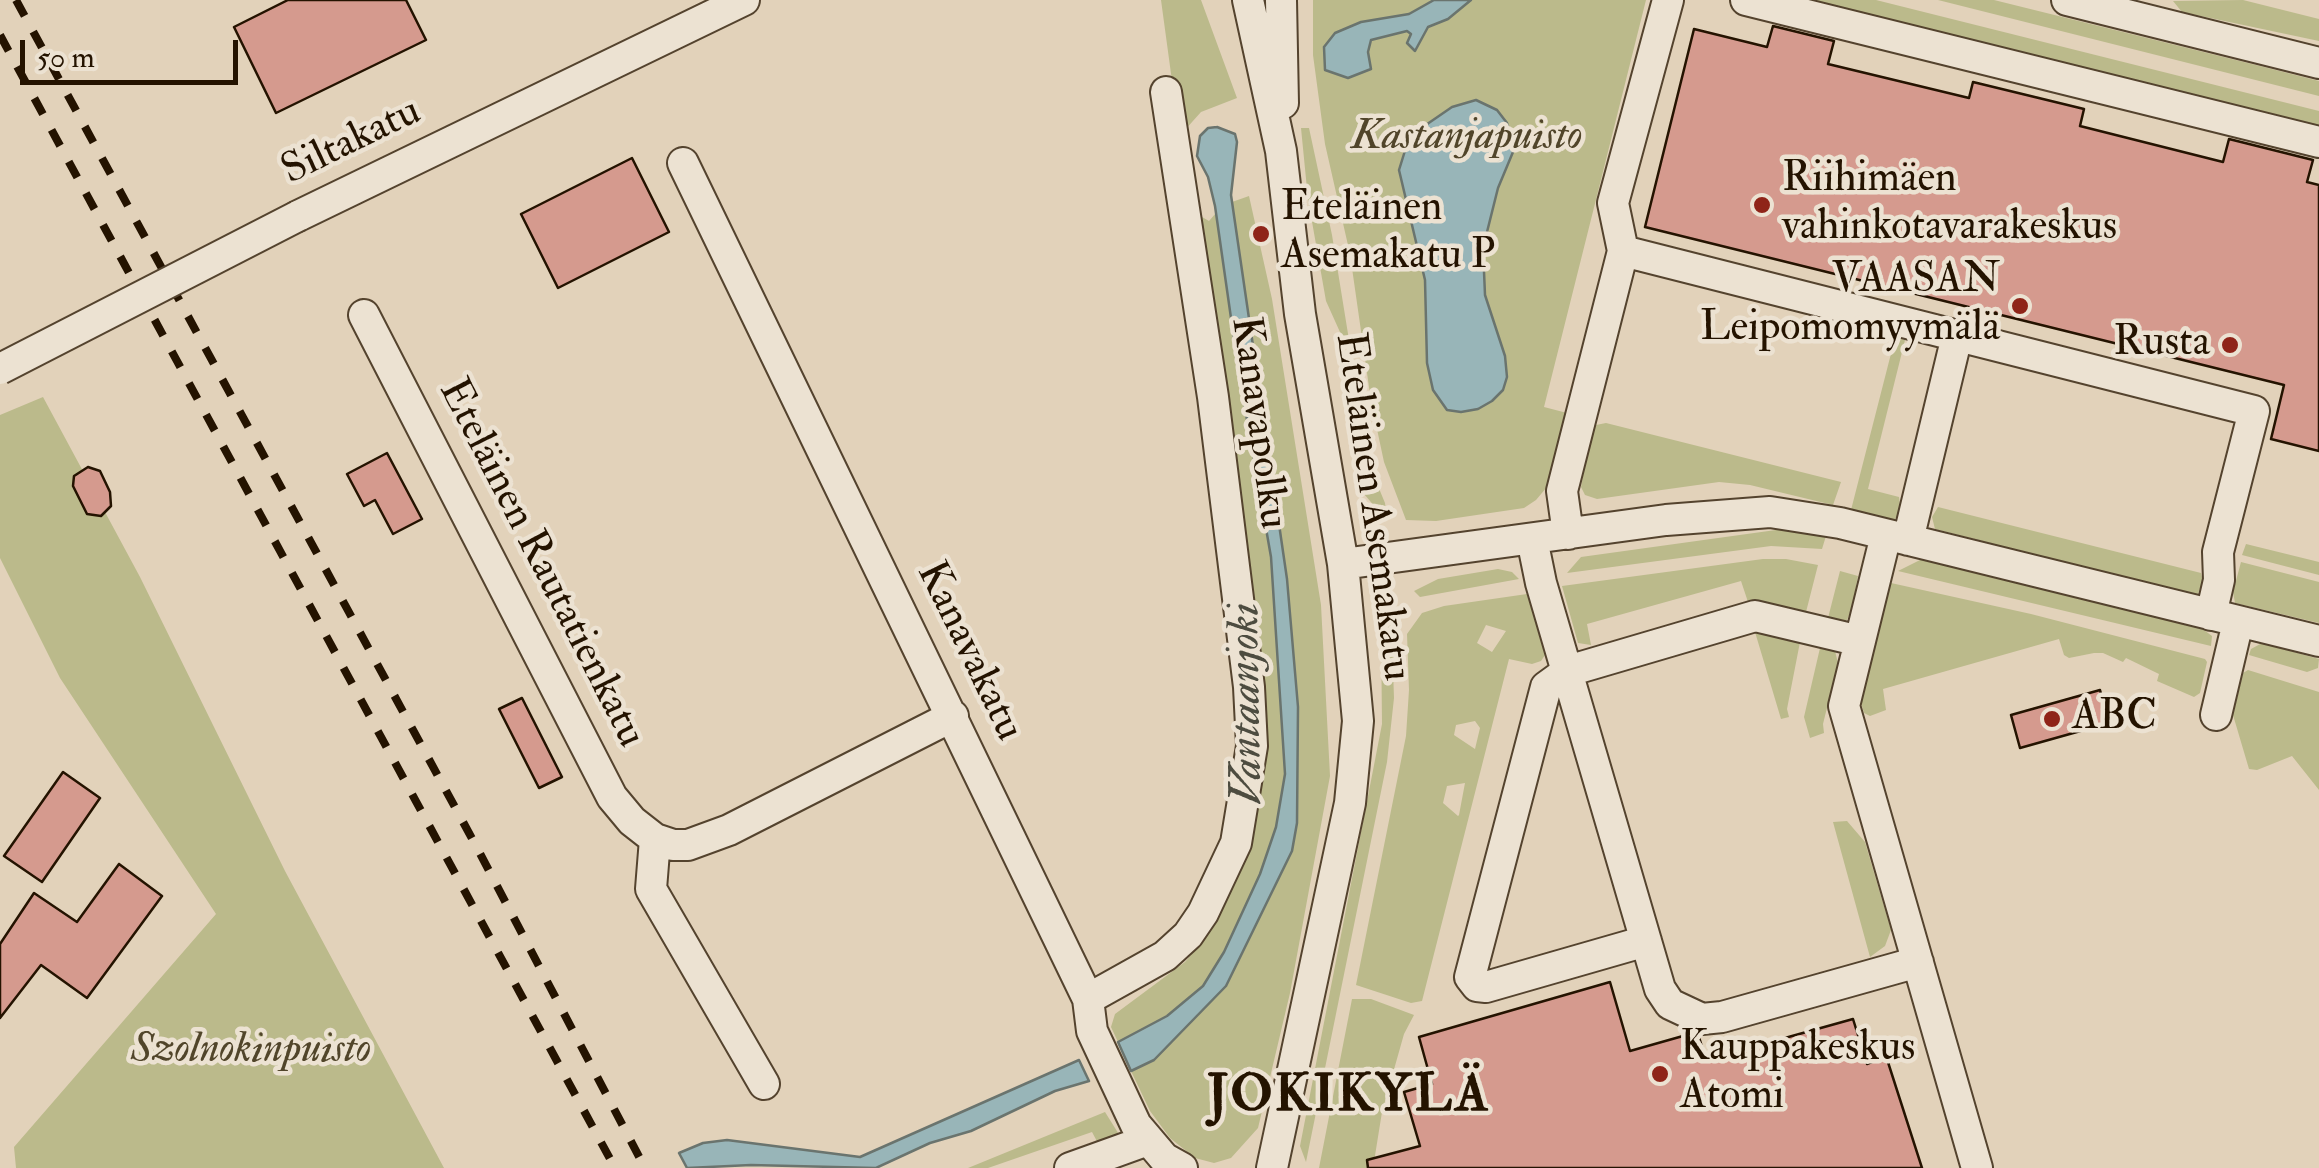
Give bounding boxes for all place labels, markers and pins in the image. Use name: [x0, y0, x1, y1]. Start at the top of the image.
place label: Riihimäen vahinkotavarakeskus: [1782, 156, 2117, 255]
place label: Eteläinen Asemakatu P: [1281, 185, 1495, 284]
marker: Riihimäen vahinkotavarakeskus: [1751, 194, 1773, 216]
marker: Eteläinen Asemakatu P: [1250, 223, 1272, 245]
place label: VAASAN Leipomomyymälä: [1700, 257, 2000, 356]
marker: VAASAN Leipomomyymälä: [2009, 295, 2031, 317]
place label: Rusta: [2113, 320, 2210, 370]
marker: Rusta: [2219, 334, 2241, 356]
place label: ABC: [2072, 694, 2157, 744]
marker: ABC: [2041, 708, 2063, 730]
place label: Kauppakeskus Atomi: [1680, 1025, 1915, 1124]
marker: Kauppakeskus Atomi: [1649, 1063, 1671, 1085]

